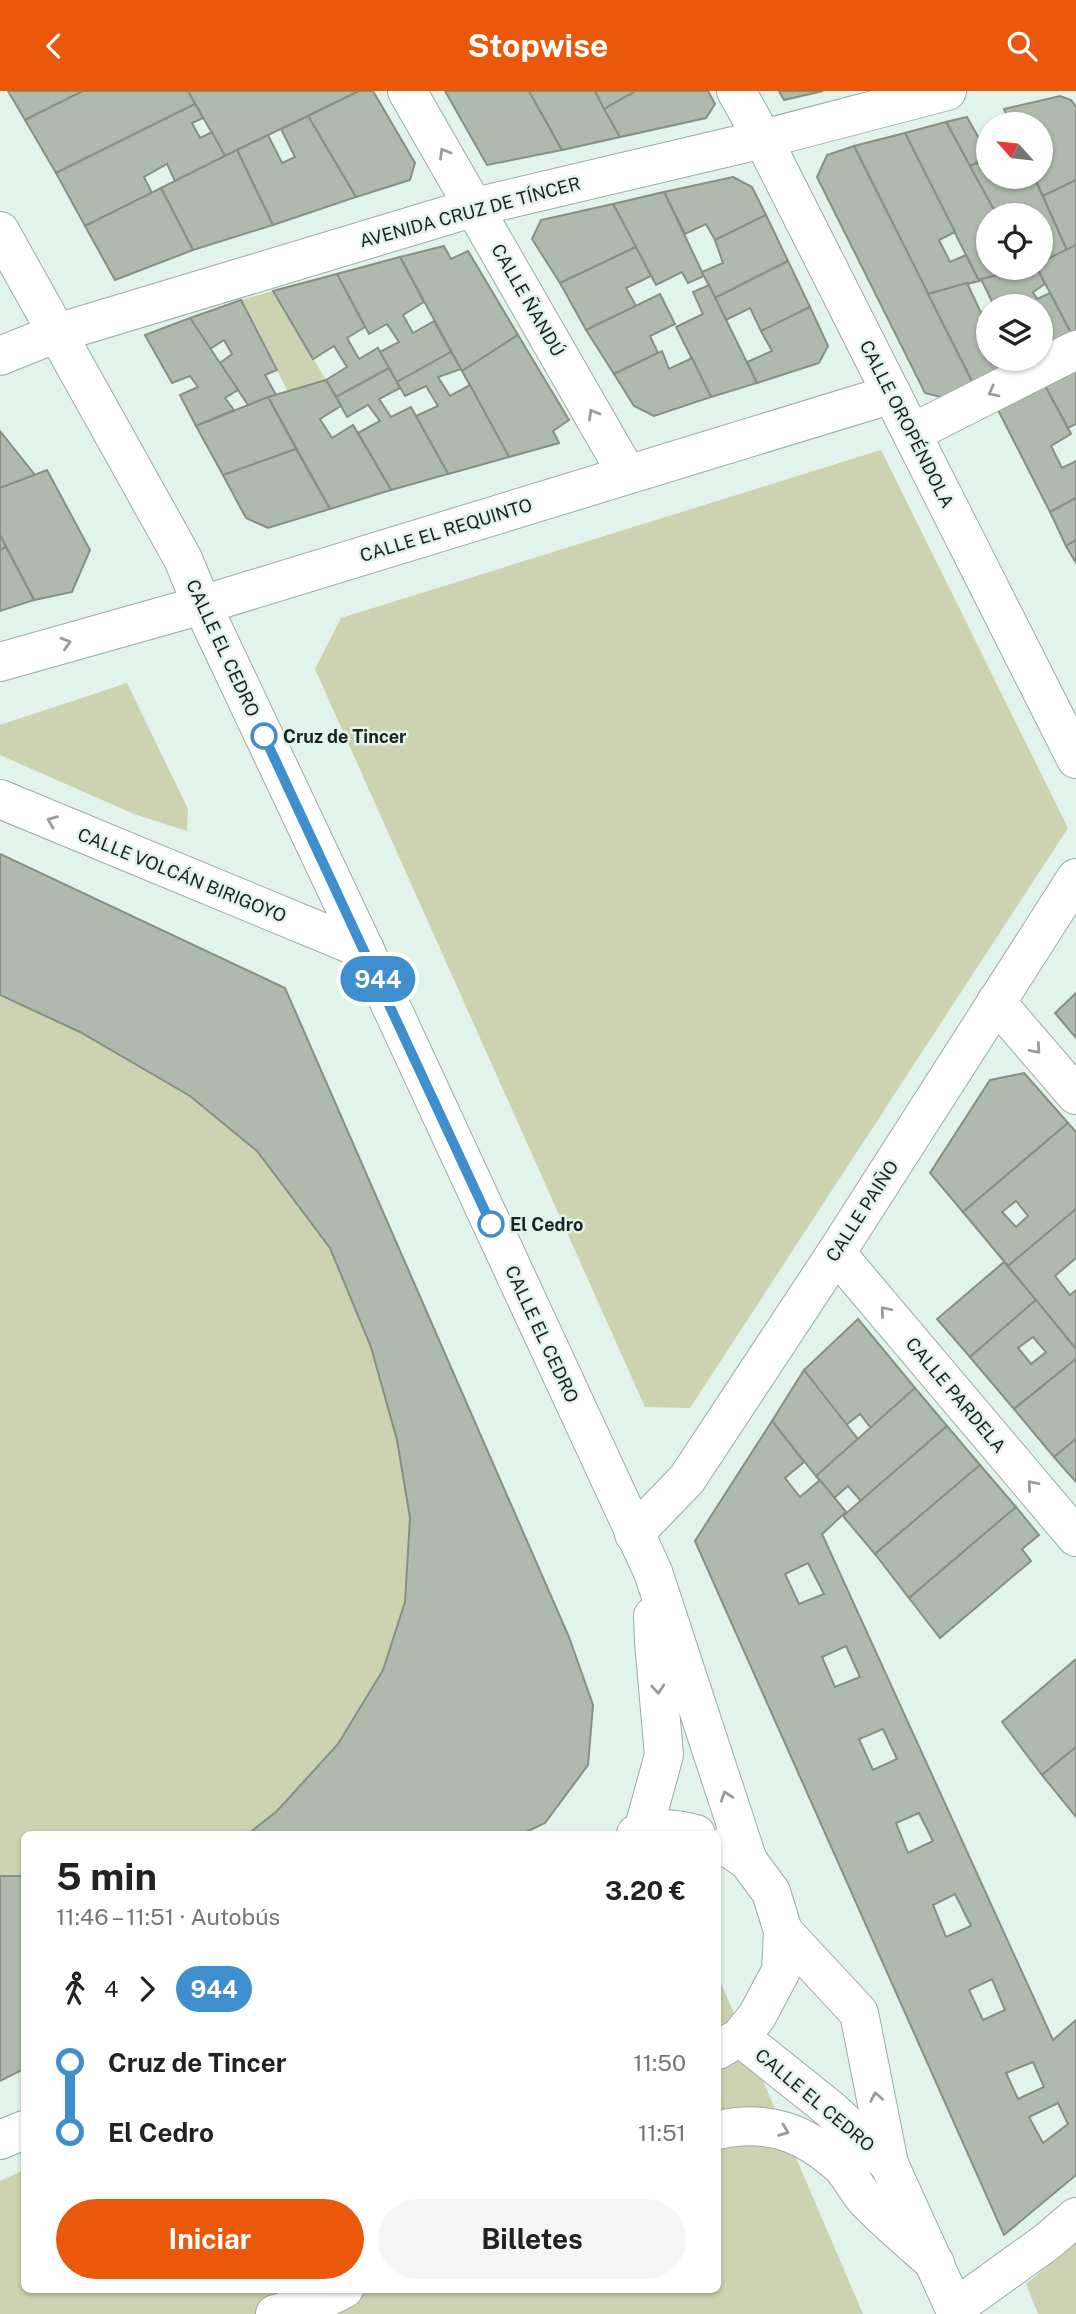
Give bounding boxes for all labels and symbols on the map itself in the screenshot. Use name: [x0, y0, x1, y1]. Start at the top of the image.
north arrow: [976, 112, 1054, 189]
one-way arrow: [439, 148, 452, 161]
street label: AVENIDA CRUZ DE TÍNCER: [357, 171, 583, 252]
street label: CALLE ÑANDÚ: [487, 240, 570, 360]
street label: CALLE OROPÉNDOLA: [856, 336, 959, 511]
one-way arrow: [988, 384, 1000, 398]
one-way arrow: [589, 409, 602, 422]
street label: CALLE EL REQUINTO: [357, 494, 535, 566]
street label: CALLE EL CEDRO: [182, 576, 264, 720]
one-way arrow: [60, 637, 72, 652]
marker: Cruz de Tincer: [251, 723, 277, 749]
place label: Cruz de Tincer: [283, 726, 407, 747]
one-way arrow: [47, 815, 60, 829]
street label: CALLE VOLCÁN BIRIGOYO: [75, 823, 290, 927]
line badge: 944: [338, 956, 418, 1002]
one-way arrow: [1028, 1040, 1040, 1053]
street label: CALLE PAIÑO: [821, 1156, 902, 1265]
marker: El Cedro: [478, 1211, 504, 1237]
place label: El Cedro: [510, 1214, 583, 1235]
street label: CALLE EL CEDRO: [501, 1262, 583, 1406]
one-way arrow: [881, 1307, 893, 1320]
street label: CALLE PARDELA: [902, 1333, 1010, 1457]
one-way arrow: [1028, 1480, 1040, 1493]
one-way arrow: [650, 1684, 665, 1695]
one-way arrow: [720, 1790, 735, 1802]
street label: CALLE EL CEDRO: [751, 2044, 879, 2156]
one-way arrow: [869, 2091, 884, 2103]
one-way arrow: [778, 2123, 790, 2137]

